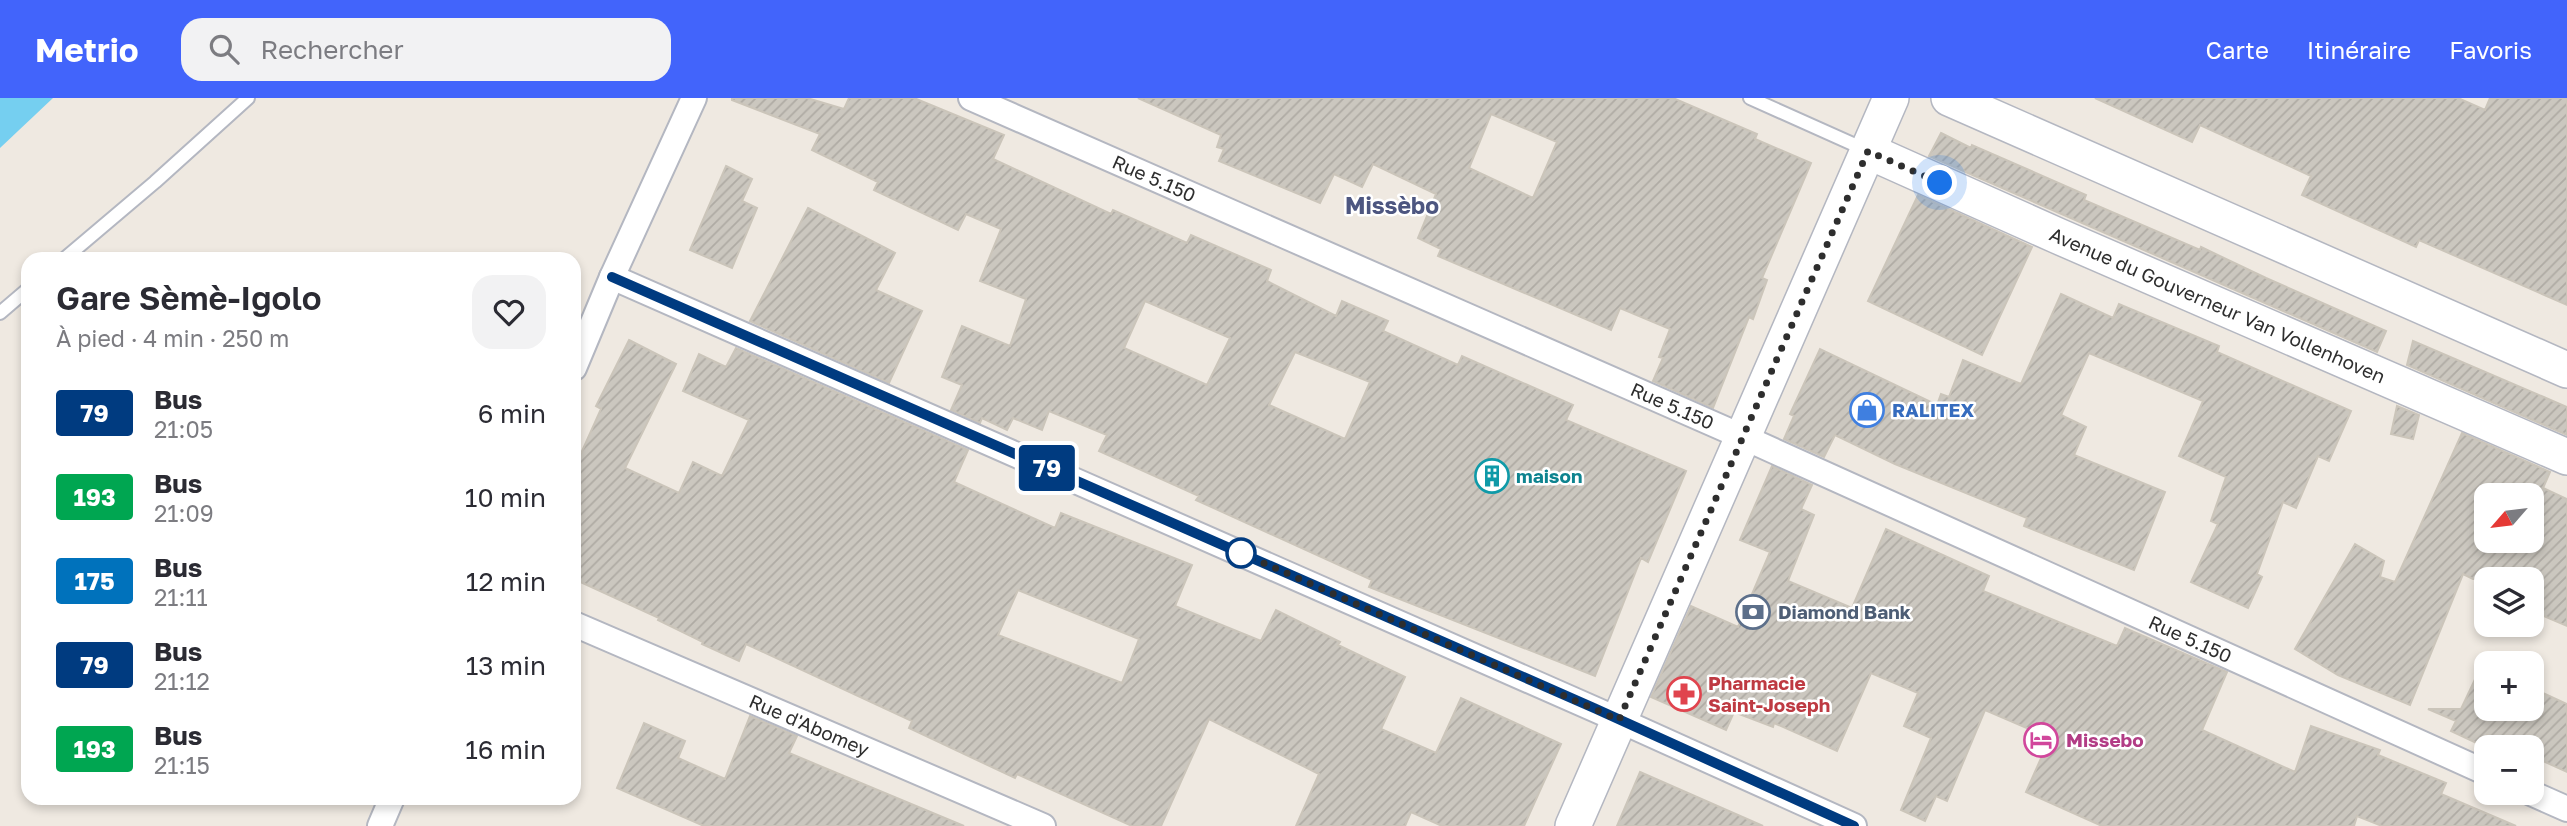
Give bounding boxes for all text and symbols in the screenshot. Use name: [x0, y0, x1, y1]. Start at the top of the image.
search box: [181, 18, 671, 81]
text: Metrio: [35, 30, 139, 69]
icon: search: [205, 30, 243, 68]
text: Rechercher: [261, 34, 404, 65]
text: Carte: [2206, 35, 2269, 64]
text: Itinéraire: [2307, 35, 2411, 64]
text: Favoris: [2449, 35, 2532, 64]
street label: Rue 5.150: [1109, 150, 1200, 206]
your location: [1922, 165, 1957, 200]
district label: Missèbo: [1345, 191, 1439, 219]
street label: Avenue du Gouverneur Van Vollenhoven: [2046, 222, 2389, 388]
button: heart: [472, 275, 546, 349]
text: Gare Sèmè-Igolo: [56, 278, 322, 317]
text: À pied · 4 min · 250 m: [56, 324, 289, 352]
street label: Rue 5.150: [1627, 377, 1718, 434]
text: Bus: [154, 384, 202, 415]
shop icon: RALITEX: [1848, 391, 1886, 429]
text: 79: [80, 398, 109, 427]
text: 6 min: [478, 398, 546, 429]
place label: RALITEX: [1892, 398, 1974, 421]
text: 21:05: [154, 415, 213, 443]
line badge: 79: [1016, 445, 1078, 491]
text: 79: [1033, 453, 1061, 482]
building icon: maison: [1473, 457, 1511, 495]
place label: maison: [1516, 464, 1582, 487]
text: Bus: [154, 468, 202, 499]
text: 193: [73, 482, 116, 511]
text: 10 min: [465, 482, 546, 513]
north arrow: [2474, 483, 2544, 553]
map controls: [2474, 483, 2544, 805]
text: 21:09: [154, 499, 214, 527]
unlabelled marker: [1226, 538, 1256, 568]
text: Bus: [154, 552, 202, 583]
text: 175: [74, 566, 115, 595]
text: 12 min: [466, 566, 546, 597]
button: layers: [2474, 567, 2544, 637]
text: 21:11: [154, 583, 208, 611]
bank icon: Diamond Bank: [1734, 593, 1772, 631]
place label: Diamond Bank: [1778, 600, 1911, 623]
street label: Rue 5.150: [2145, 610, 2236, 667]
text: Bus: [154, 636, 202, 667]
text: 79: [80, 650, 109, 679]
text: 13 min: [466, 650, 546, 681]
button: +: [2474, 651, 2544, 721]
text: 21:12: [154, 667, 210, 695]
place label: Pharmacie Saint-Joseph: [1708, 671, 1830, 716]
pharmacy icon: Pharmacie Saint-Joseph: [1665, 675, 1703, 713]
street label: Rue d'Abomey: [746, 689, 873, 761]
text: Bus: [154, 720, 202, 751]
hotel icon: Missebo: [2022, 721, 2060, 759]
place label: Missebo: [2066, 728, 2144, 751]
text: 193: [73, 734, 116, 763]
text: 16 min: [465, 734, 546, 765]
button: −: [2474, 735, 2544, 805]
text: 21:15: [154, 751, 210, 779]

